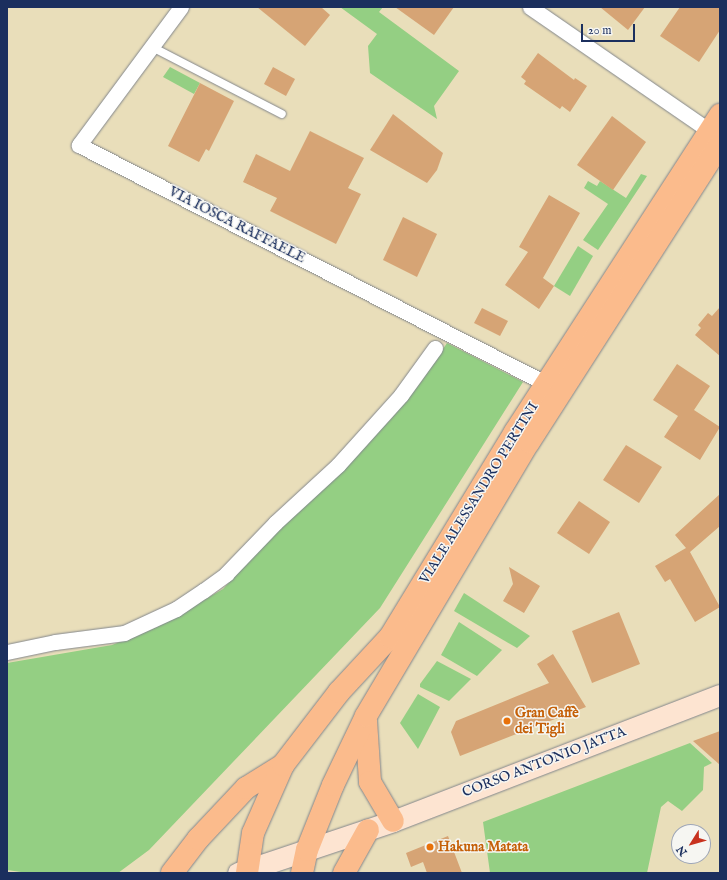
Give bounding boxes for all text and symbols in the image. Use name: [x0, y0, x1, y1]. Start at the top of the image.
scale bar: [583, 16, 637, 42]
text: 20 m: [588, 23, 611, 38]
street label: VIA IOSCA RAFFAELE: [166, 183, 308, 267]
street label: VIALE ALESSANDRO PERTINI: [416, 399, 542, 587]
place label: Gran Caffè dei Tigli: [515, 705, 579, 738]
marker: Gran Caffè dei Tigli: [502, 716, 512, 726]
street label: CORSO ANTONIO JATTA: [460, 723, 628, 801]
north arrow: [671, 824, 711, 864]
place label: Hakuna Matata: [438, 839, 528, 855]
marker: Hakuna Matata: [425, 842, 435, 852]
text: N: [674, 843, 691, 859]

